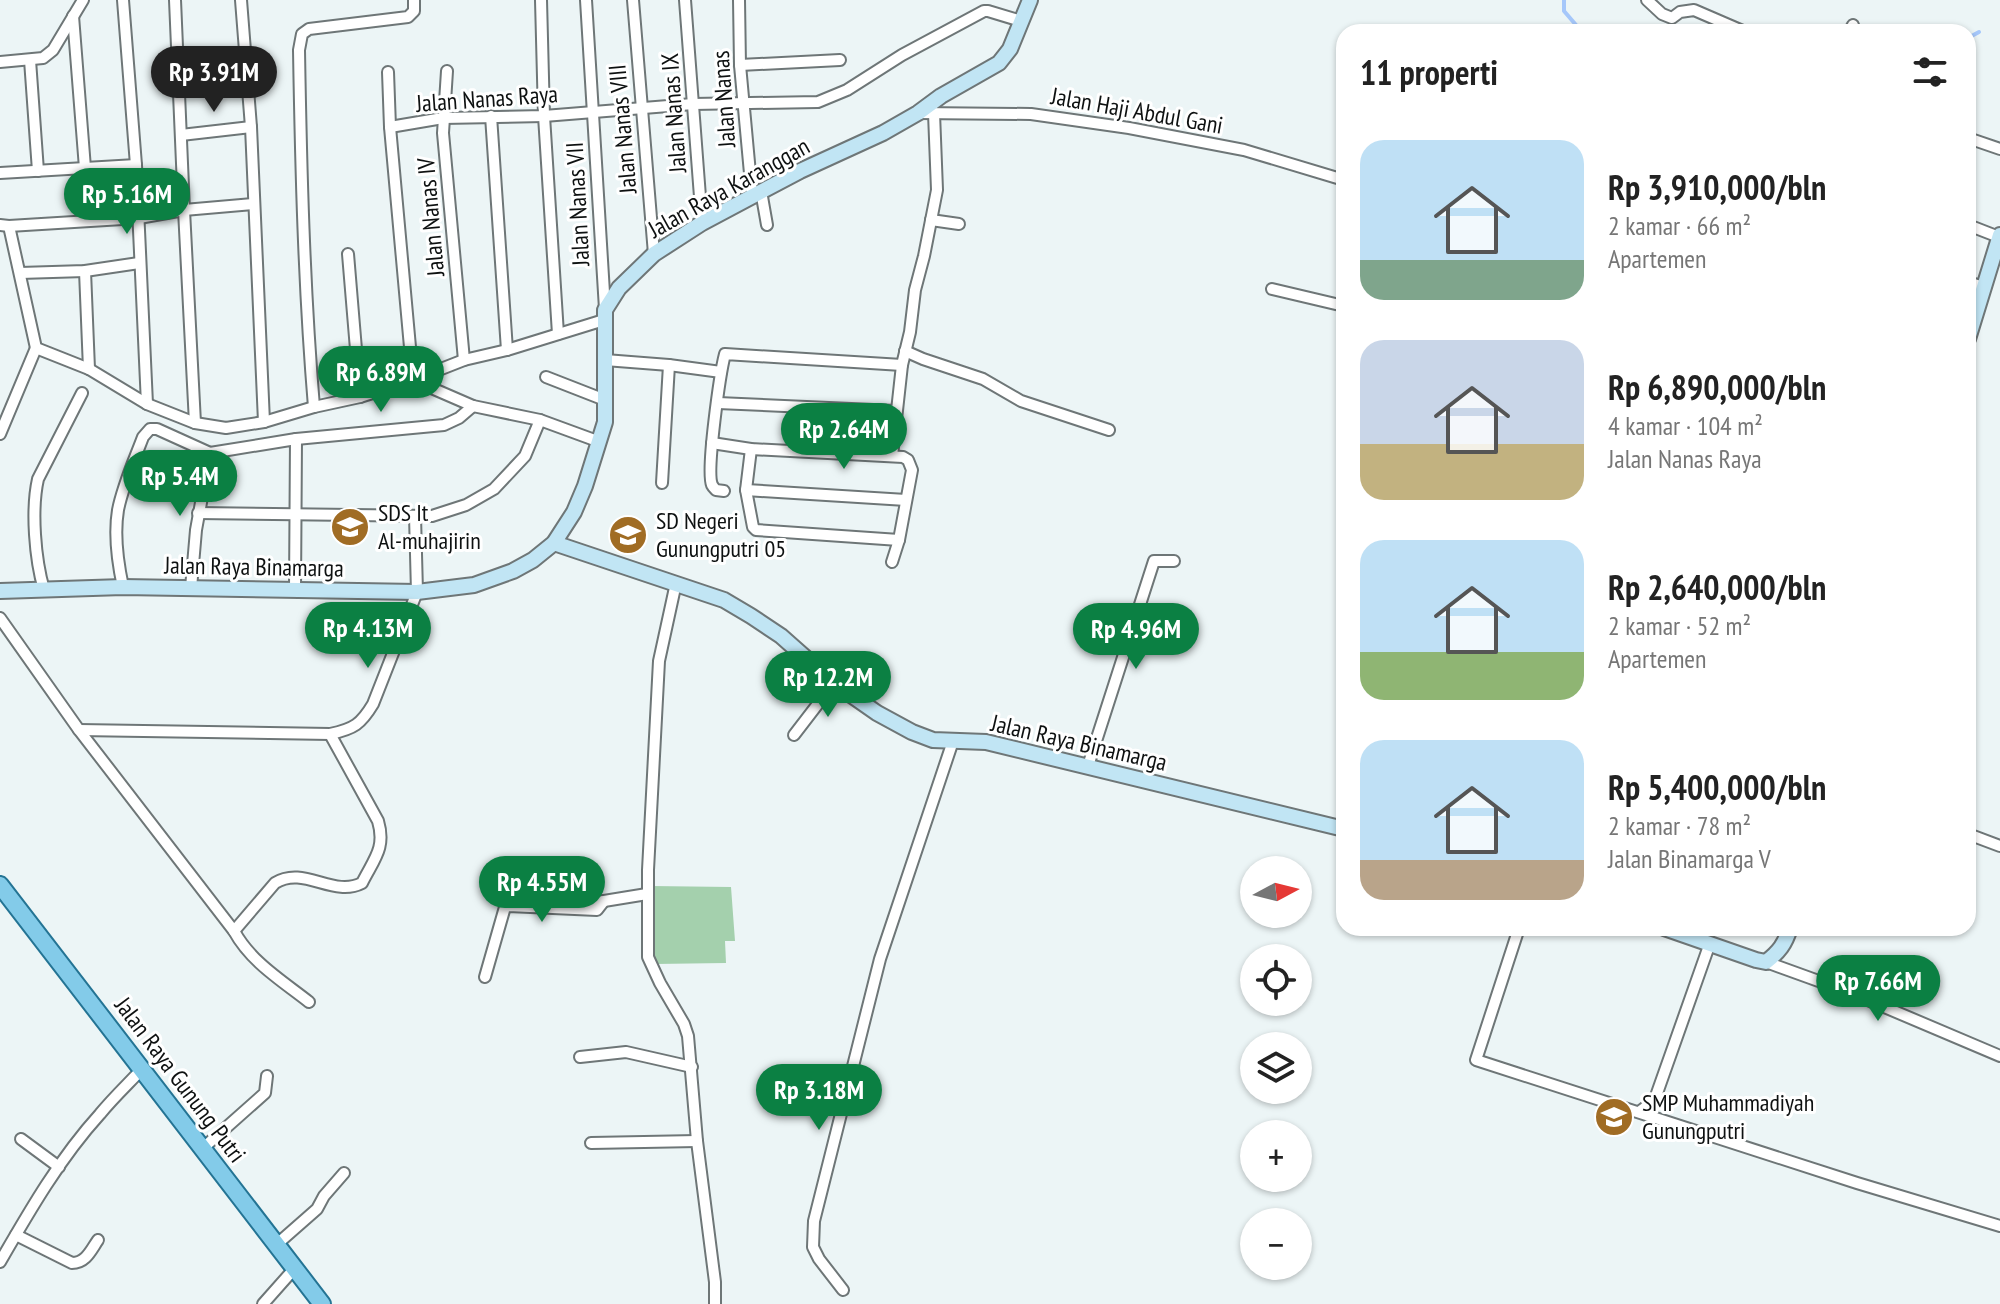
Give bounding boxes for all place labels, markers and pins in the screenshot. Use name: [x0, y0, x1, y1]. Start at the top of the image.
pin: Rp 3.91M: [131, 46, 297, 114]
pin: Rp 5.16M: [44, 168, 210, 236]
pin: Rp 6.89M: [298, 346, 464, 414]
pin: Rp 2.64M: [761, 403, 927, 471]
pin: Rp 5.4M: [106, 450, 254, 518]
place label: SDS It Al-muhajirin: [378, 497, 481, 556]
place label: SD Negeri Gunungputri 05: [656, 505, 786, 564]
school or university icon: SDS It Al-muhajirin: [329, 506, 371, 548]
school or university icon: SD Negeri Gunungputri 05: [607, 514, 649, 556]
pin: Rp 4.13M: [285, 602, 451, 670]
pin: Rp 4.96M: [1053, 603, 1219, 671]
pin: Rp 12.2M: [745, 651, 911, 719]
pin: Rp 4.55M: [459, 856, 625, 924]
pin: Rp 7.66M: [1795, 955, 1961, 1023]
pin: Rp 3.18M: [736, 1064, 902, 1132]
place label: SMP Muhammadiyah Gunungputri: [1642, 1087, 1814, 1146]
school or university icon: SMP Muhammadiyah Gunungputri: [1593, 1096, 1635, 1138]

